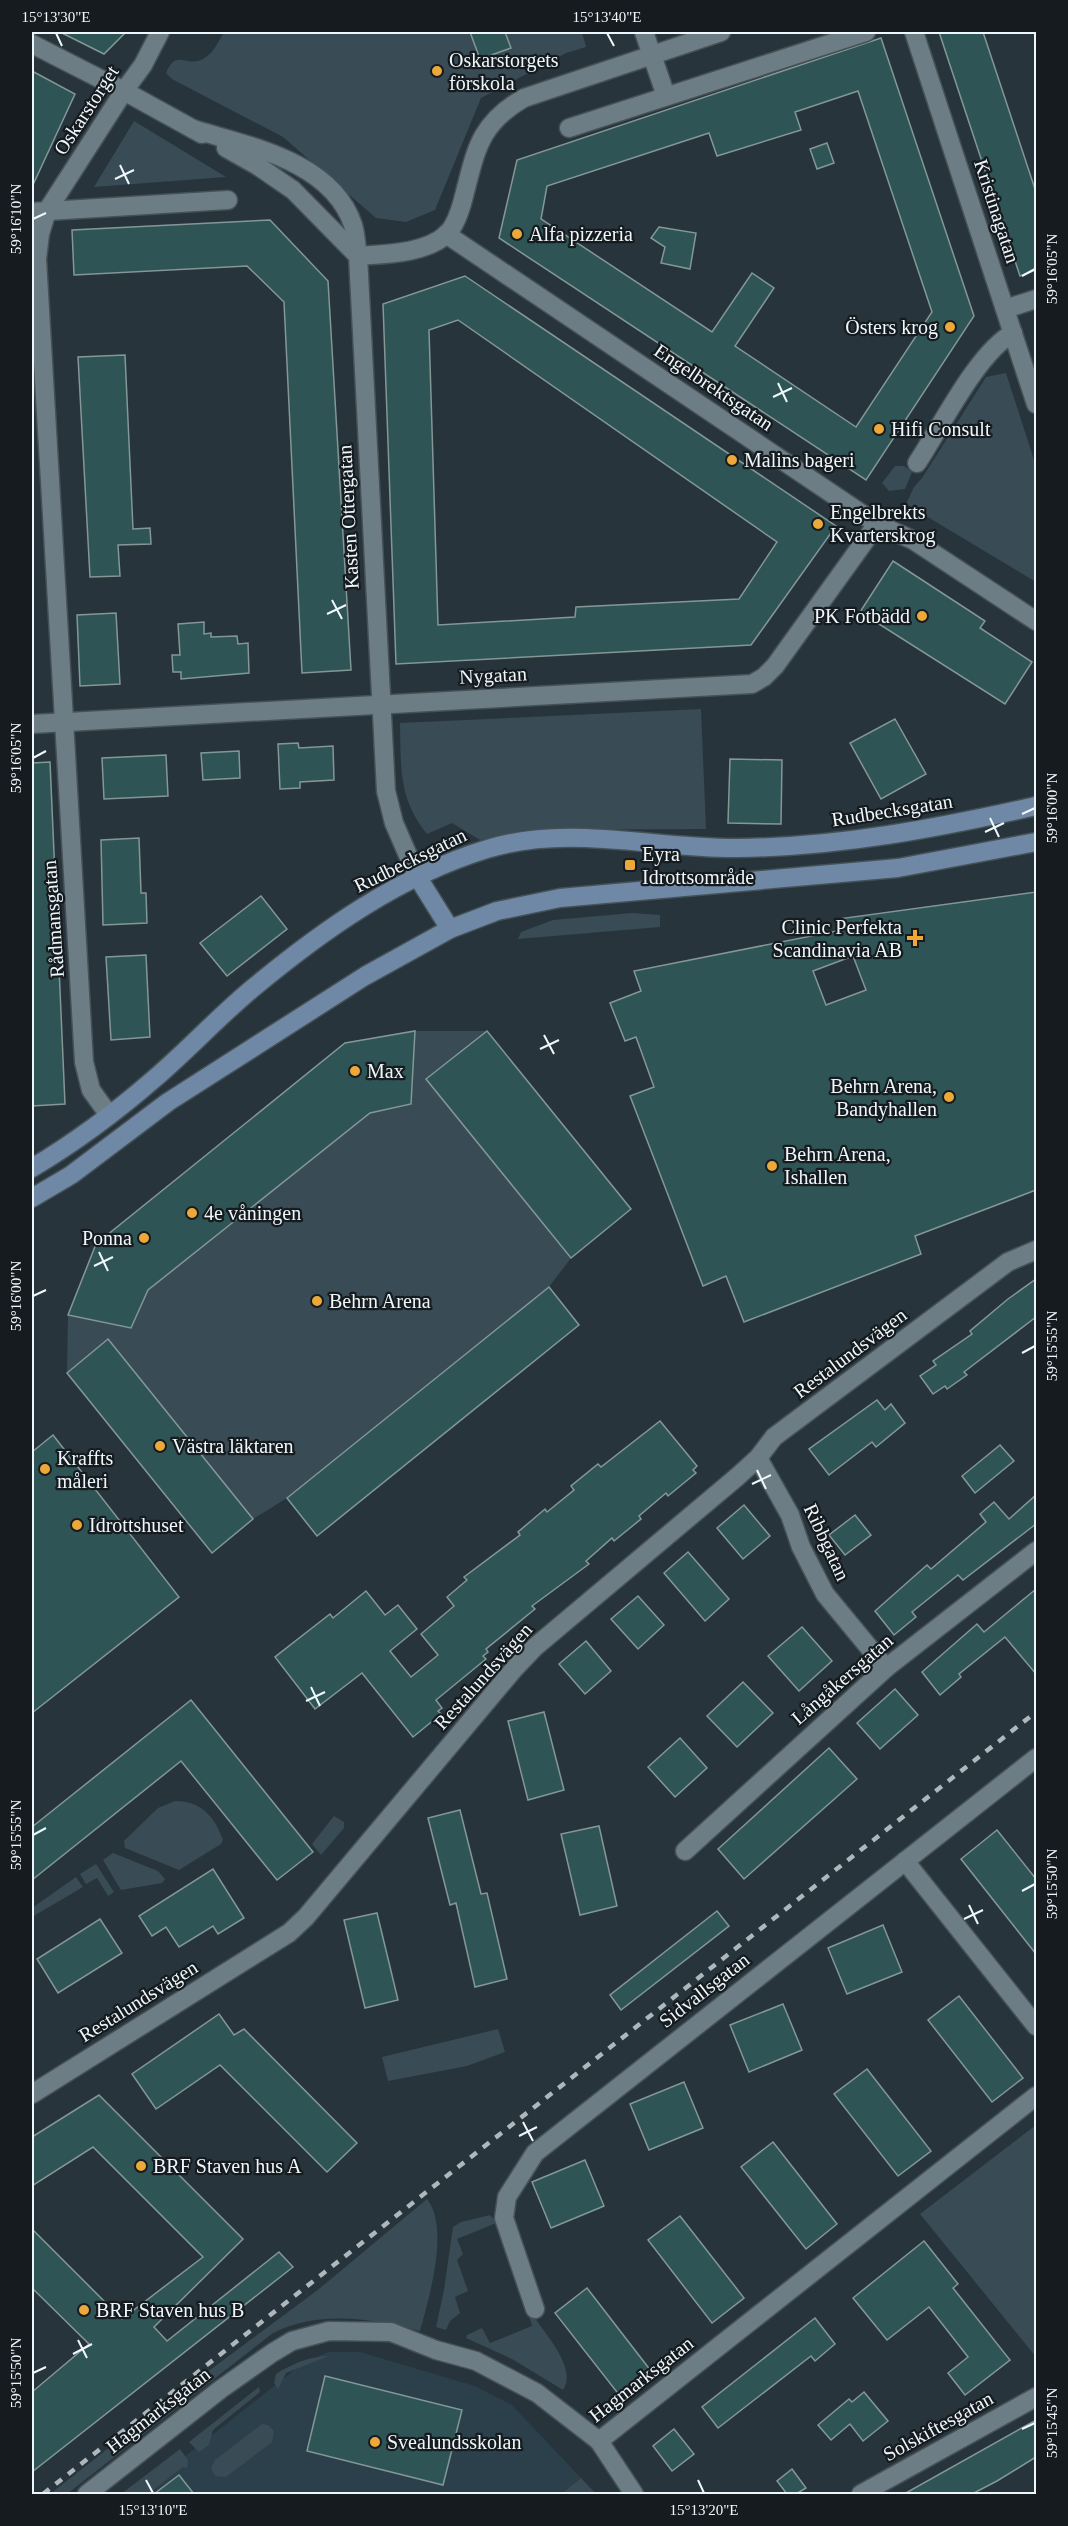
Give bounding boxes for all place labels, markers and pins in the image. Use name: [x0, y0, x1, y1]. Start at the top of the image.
place label: Oskarstorgets förskola: [449, 49, 559, 94]
marker: Oskarstorgets förskola: [430, 64, 444, 78]
place label: Alfa pizzeria: [529, 223, 633, 246]
marker: Alfa pizzeria: [510, 227, 524, 241]
place label: Östers krog: [845, 316, 938, 339]
marker: Östers krog: [943, 320, 957, 334]
place label: Hifi Consult: [891, 418, 991, 440]
marker: Hifi Consult: [872, 422, 886, 436]
place label: Malins bageri: [744, 449, 855, 472]
marker: Malins bageri: [725, 453, 739, 467]
place label: Engelbrekts Kvarterskrog: [830, 501, 936, 547]
marker: Engelbrekts Kvarterskrog: [811, 517, 825, 531]
place label: PK Fotbädd: [814, 605, 910, 627]
marker: PK Fotbädd: [915, 609, 929, 623]
place label: Eyra Idrottsområde: [642, 843, 754, 888]
marker: Eyra Idrottsområde: [623, 858, 637, 872]
place label: Clinic Perfekta Scandinavia AB: [773, 916, 902, 961]
marker: Clinic Perfekta Scandinavia AB: [906, 929, 924, 947]
place label: Max: [367, 1060, 404, 1082]
marker: Max: [348, 1064, 362, 1078]
place label: Behrn Arena, Bandyhallen: [830, 1075, 937, 1121]
marker: Behrn Arena, Bandyhallen: [942, 1090, 956, 1104]
place label: Behrn Arena, Ishallen: [784, 1143, 891, 1188]
marker: Behrn Arena, Ishallen: [765, 1159, 779, 1173]
place label: 4e våningen: [204, 1202, 301, 1225]
marker: 4e våningen: [185, 1206, 199, 1220]
place label: Ponna: [82, 1227, 132, 1249]
marker: Ponna: [137, 1231, 151, 1245]
place label: Behrn Arena: [329, 1290, 431, 1312]
marker: Behrn Arena: [310, 1294, 324, 1308]
place label: Västra läktaren: [172, 1435, 294, 1457]
marker: Västra läktaren: [153, 1439, 167, 1453]
place label: Kraffts måleri: [57, 1447, 113, 1492]
marker: Kraffts måleri: [38, 1462, 52, 1476]
place label: Idrottshuset: [89, 1514, 184, 1536]
marker: Idrottshuset: [70, 1518, 84, 1532]
place label: BRF Staven hus A: [153, 2155, 302, 2177]
marker: BRF Staven hus A: [134, 2159, 148, 2173]
place label: BRF Staven hus B: [96, 2299, 244, 2321]
marker: BRF Staven hus B: [77, 2303, 91, 2317]
place label: Svealundsskolan: [387, 2431, 521, 2453]
marker: Svealundsskolan: [368, 2435, 382, 2449]

